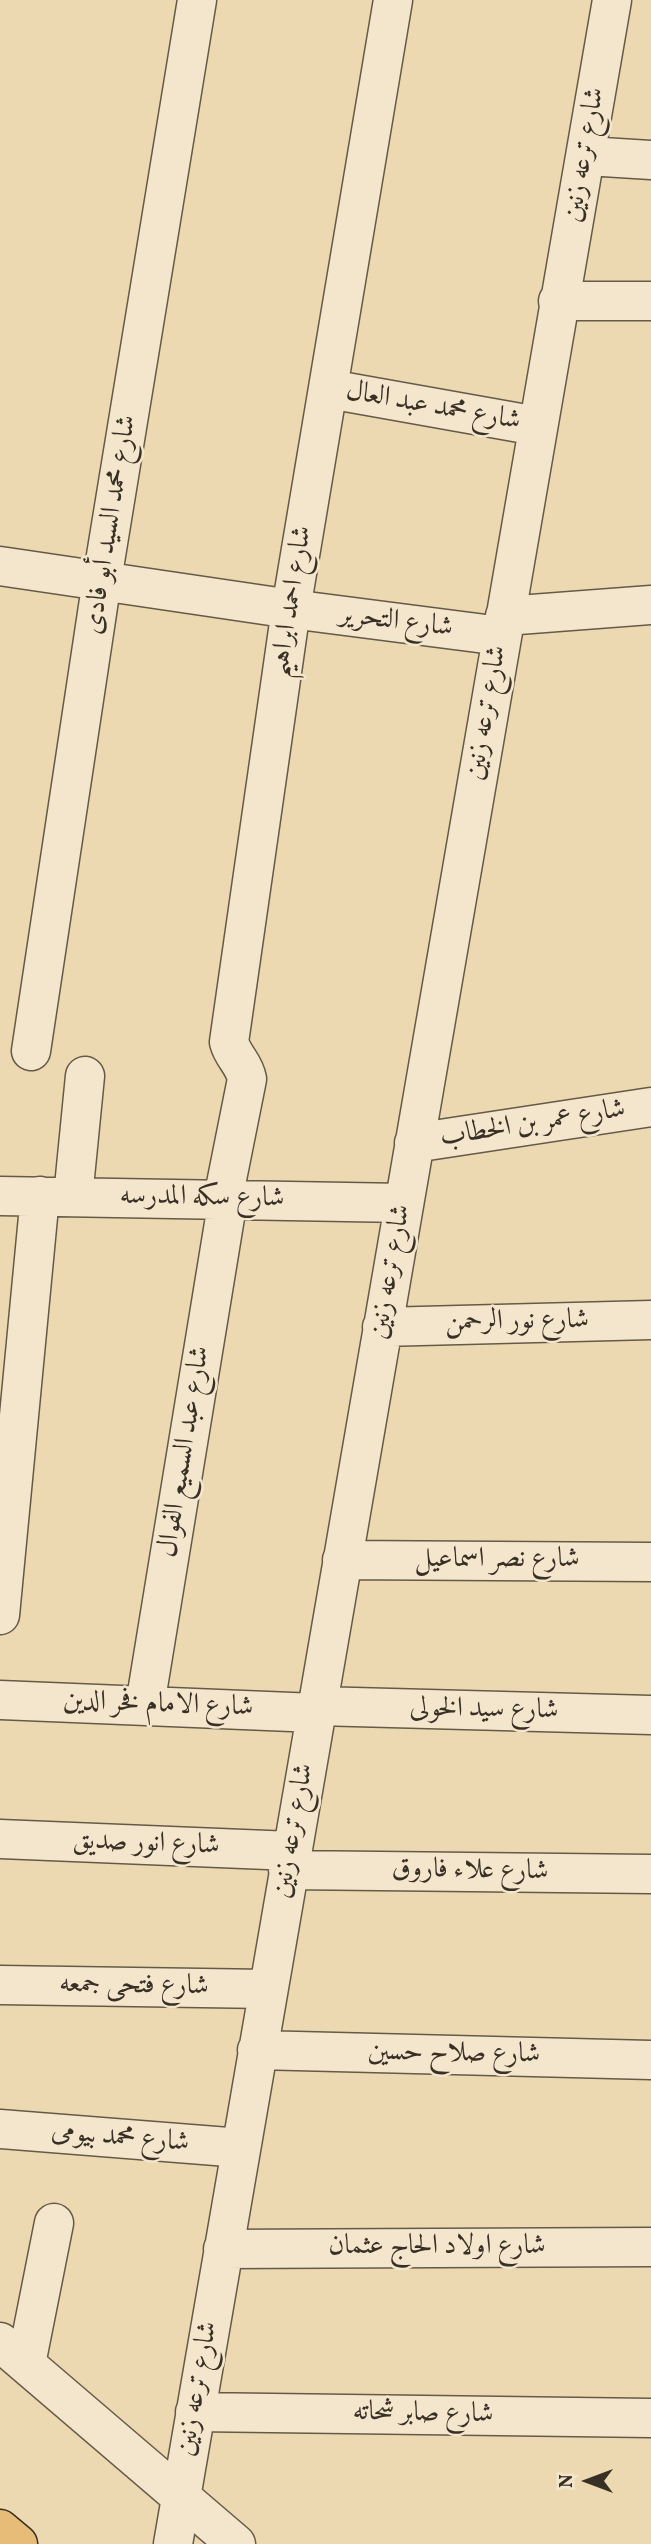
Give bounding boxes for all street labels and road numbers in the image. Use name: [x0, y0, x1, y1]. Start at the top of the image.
street label: شارع ترعه زنين: [558, 85, 614, 225]
street label: شارع محمد عبد العال: [343, 376, 523, 440]
street label: شارع محمد السيد أبو فادى: [78, 413, 146, 637]
street label: شارع احمد ابراهيم: [264, 524, 322, 680]
street label: شارع التحرير: [337, 599, 455, 647]
street label: شارع ترعه زنين: [460, 643, 516, 783]
street label: شارع عمر بن الخطاب: [438, 1094, 628, 1156]
street label: شارع سكه المدرسه: [119, 1181, 285, 1217]
street label: شارع ترعه زنين: [364, 1202, 420, 1342]
street label: شارع نور الرحمن: [445, 1305, 589, 1341]
street label: شارع عبد السميع الفوال: [153, 1344, 219, 1560]
street label: شارع نصر اسماعيل: [414, 1544, 580, 1578]
street label: شارع الامام فخر الدين: [62, 1686, 254, 1726]
street label: شارع سيد الخولى: [409, 1693, 559, 1729]
street label: شارع ترعه زنين: [267, 1761, 323, 1901]
street label: شارع انور صديق: [72, 1826, 220, 1864]
street label: شارع علاء فاروق: [391, 1854, 549, 1890]
street label: شارع فتحى جمعه: [59, 1969, 209, 2005]
street label: شارع صلاح حسين: [367, 2037, 541, 2073]
street label: شارع محمد بيومى: [49, 2116, 191, 2162]
street label: شارع اولاد الحاج عثمان: [328, 2231, 546, 2265]
street label: شارع ترعه زنين: [171, 2319, 227, 2459]
street label: شارع صابر شحاته: [352, 2397, 494, 2433]

